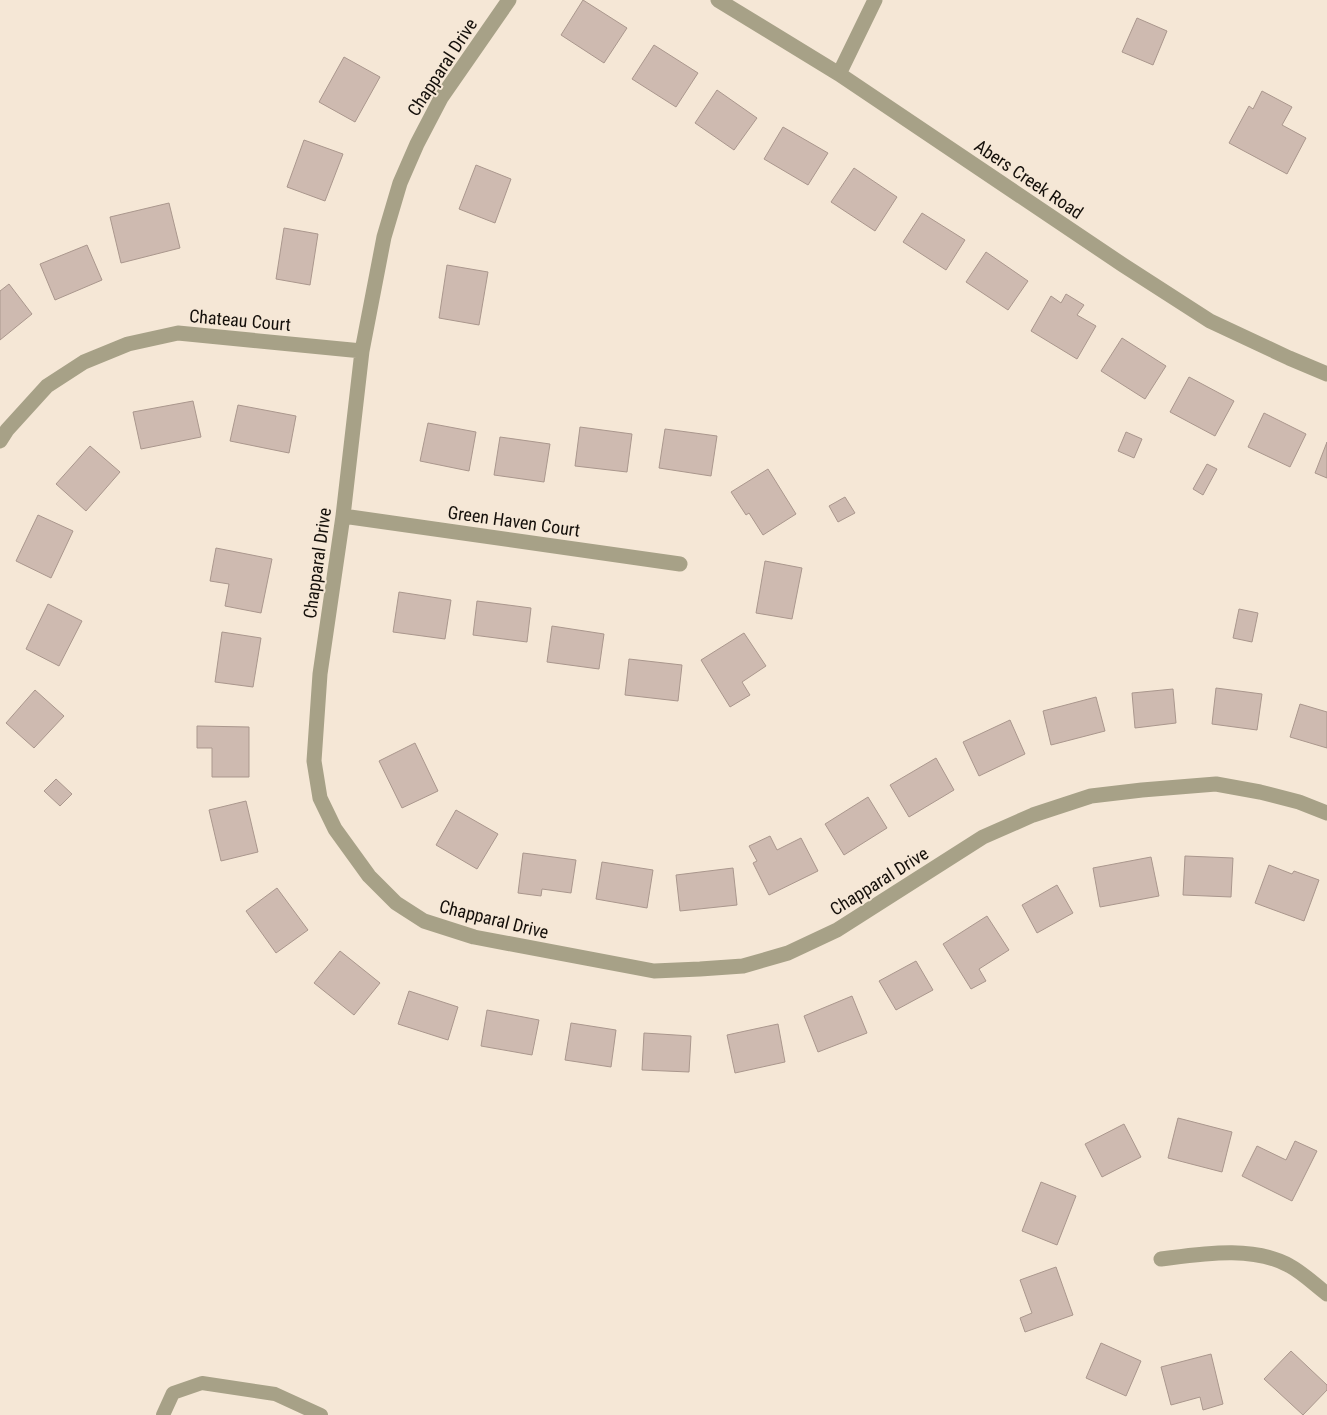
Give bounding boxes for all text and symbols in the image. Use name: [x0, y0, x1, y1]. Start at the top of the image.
street label: Chapparal Drive: [403, 14, 481, 120]
street label: Abers Creek Road: [971, 135, 1087, 223]
street label: Chateau Court: [188, 305, 292, 335]
street label: Green Haven Court: [446, 501, 582, 541]
street label: Chapparal Drive: [299, 506, 335, 620]
street label: Chapparal Drive: [826, 842, 932, 920]
street label: Chapparal Drive: [437, 895, 551, 943]

